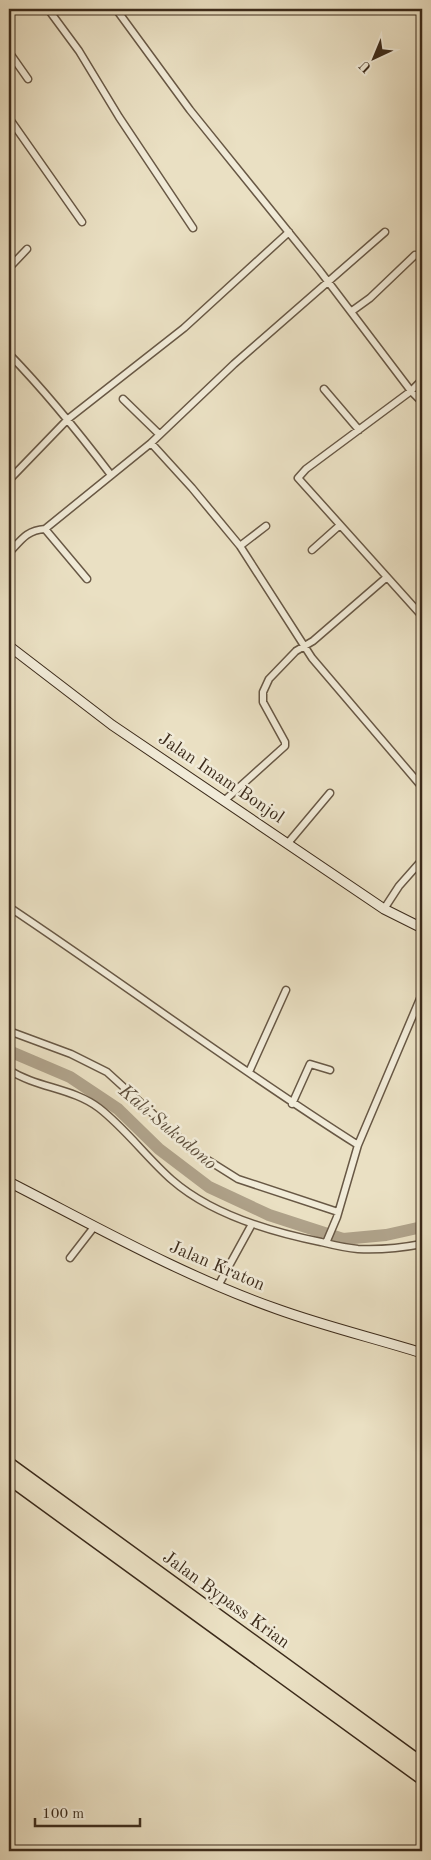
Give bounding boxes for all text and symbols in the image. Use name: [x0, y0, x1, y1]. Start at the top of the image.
north arrow: [348, 32, 398, 82]
text: U: [357, 58, 375, 76]
street label: Jalan Imam Bonjol: [155, 729, 287, 827]
water label: Kali Sukodono: [114, 1081, 220, 1174]
street label: Jalan Kraton: [167, 1238, 268, 1294]
street label: Jalan Bypass Krian: [159, 1548, 293, 1652]
scale bar: [35, 1795, 140, 1827]
text: 100 m: [42, 1807, 84, 1822]

